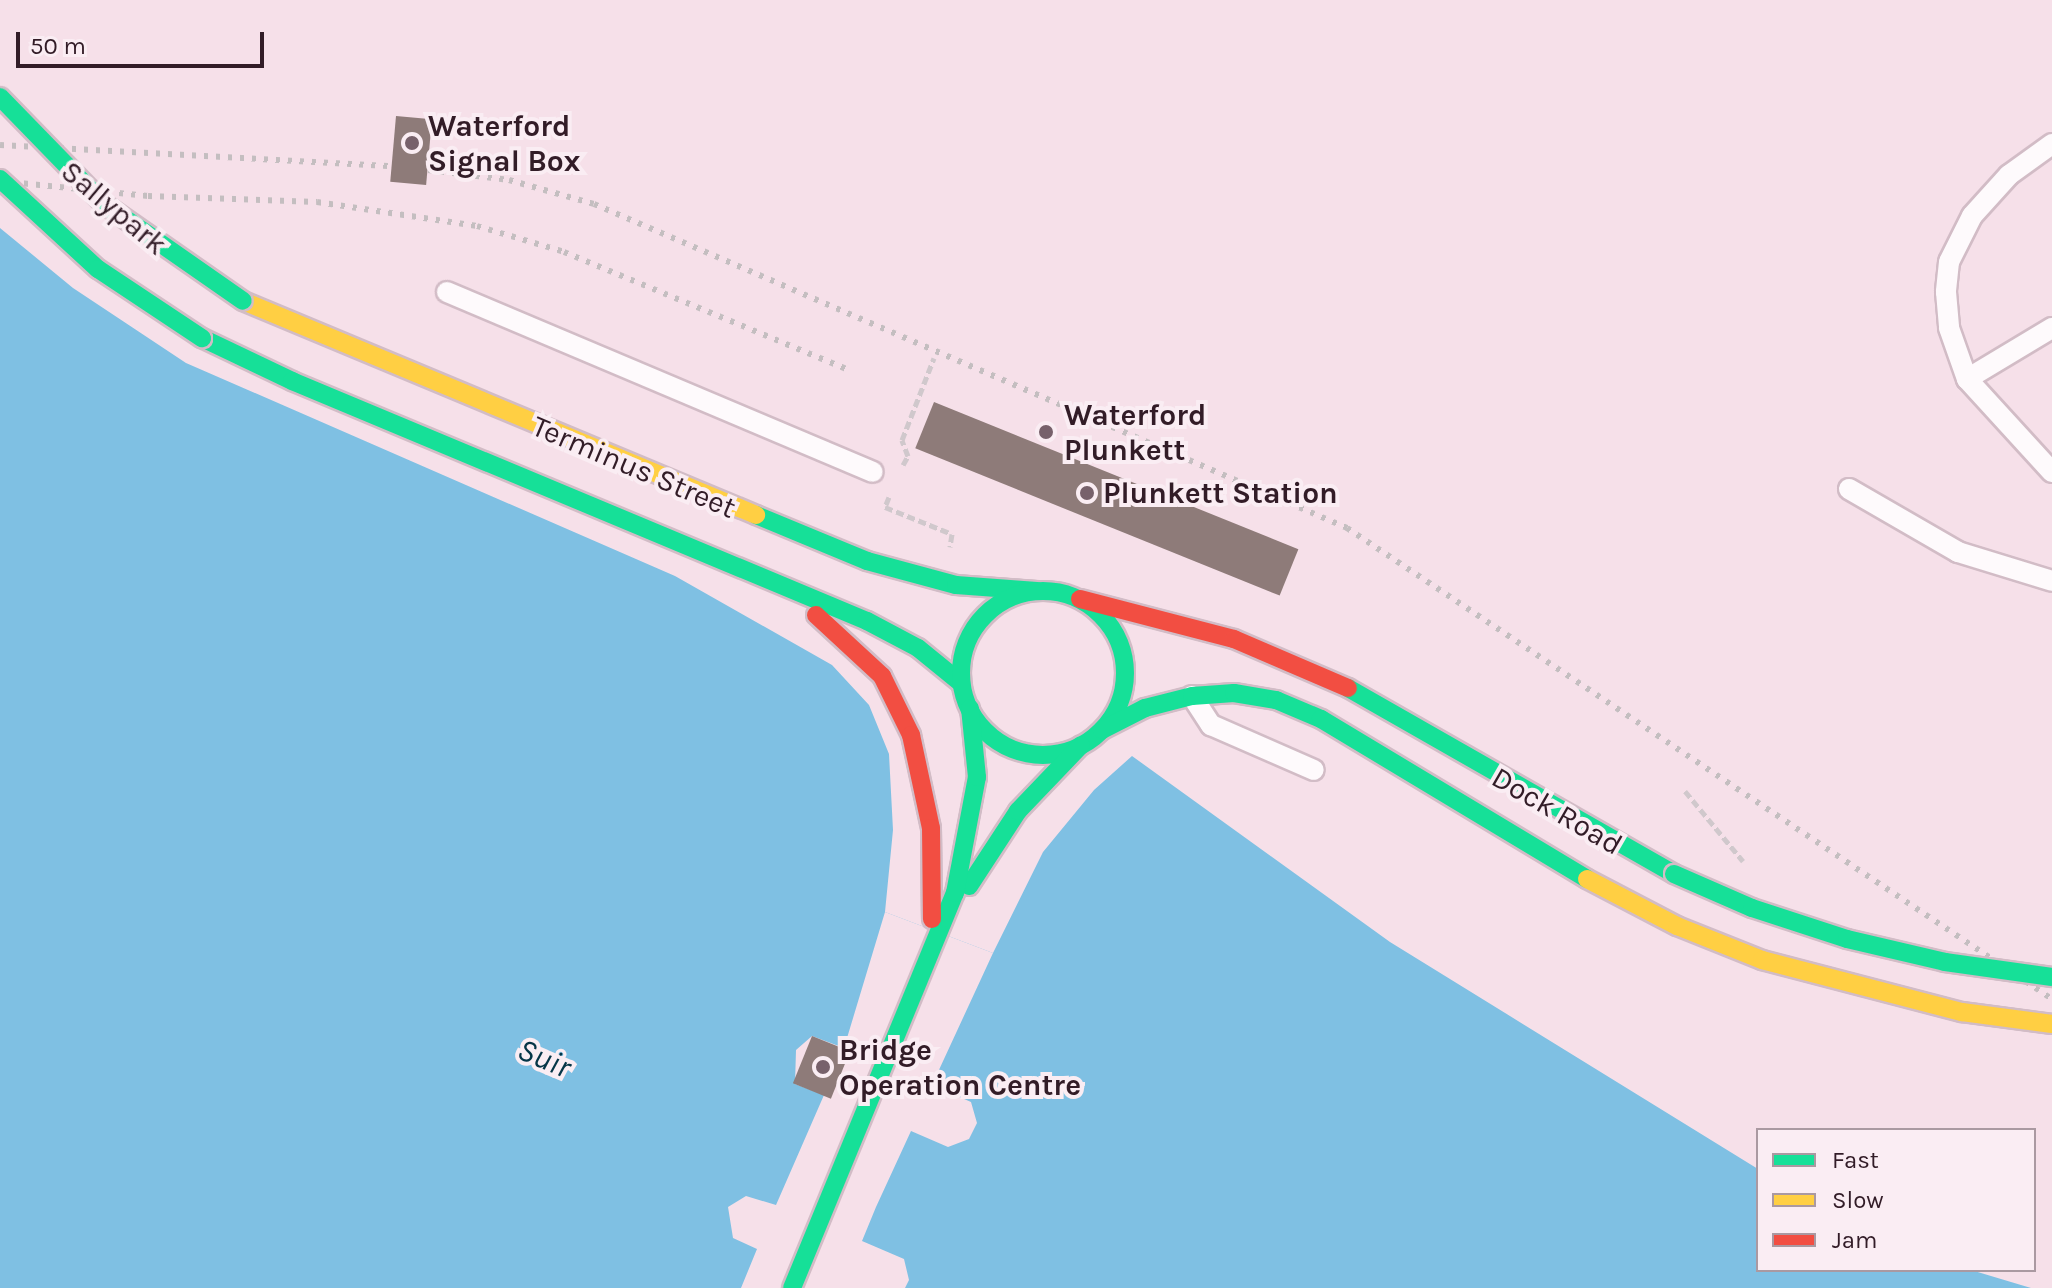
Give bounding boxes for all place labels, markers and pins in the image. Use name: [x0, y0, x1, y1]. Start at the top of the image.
place label: Waterford Signal Box: [428, 108, 580, 178]
marker: Waterford Signal Box: [403, 134, 421, 152]
place label: Waterford Plunkett: [1064, 397, 1206, 468]
marker: Waterford Plunkett: [1035, 421, 1057, 443]
place label: Plunkett Station: [1103, 475, 1338, 511]
marker: Plunkett Station: [1078, 484, 1096, 502]
place label: Bridge Operation Centre: [839, 1032, 1081, 1102]
marker: Bridge Operation Centre: [814, 1058, 832, 1076]

